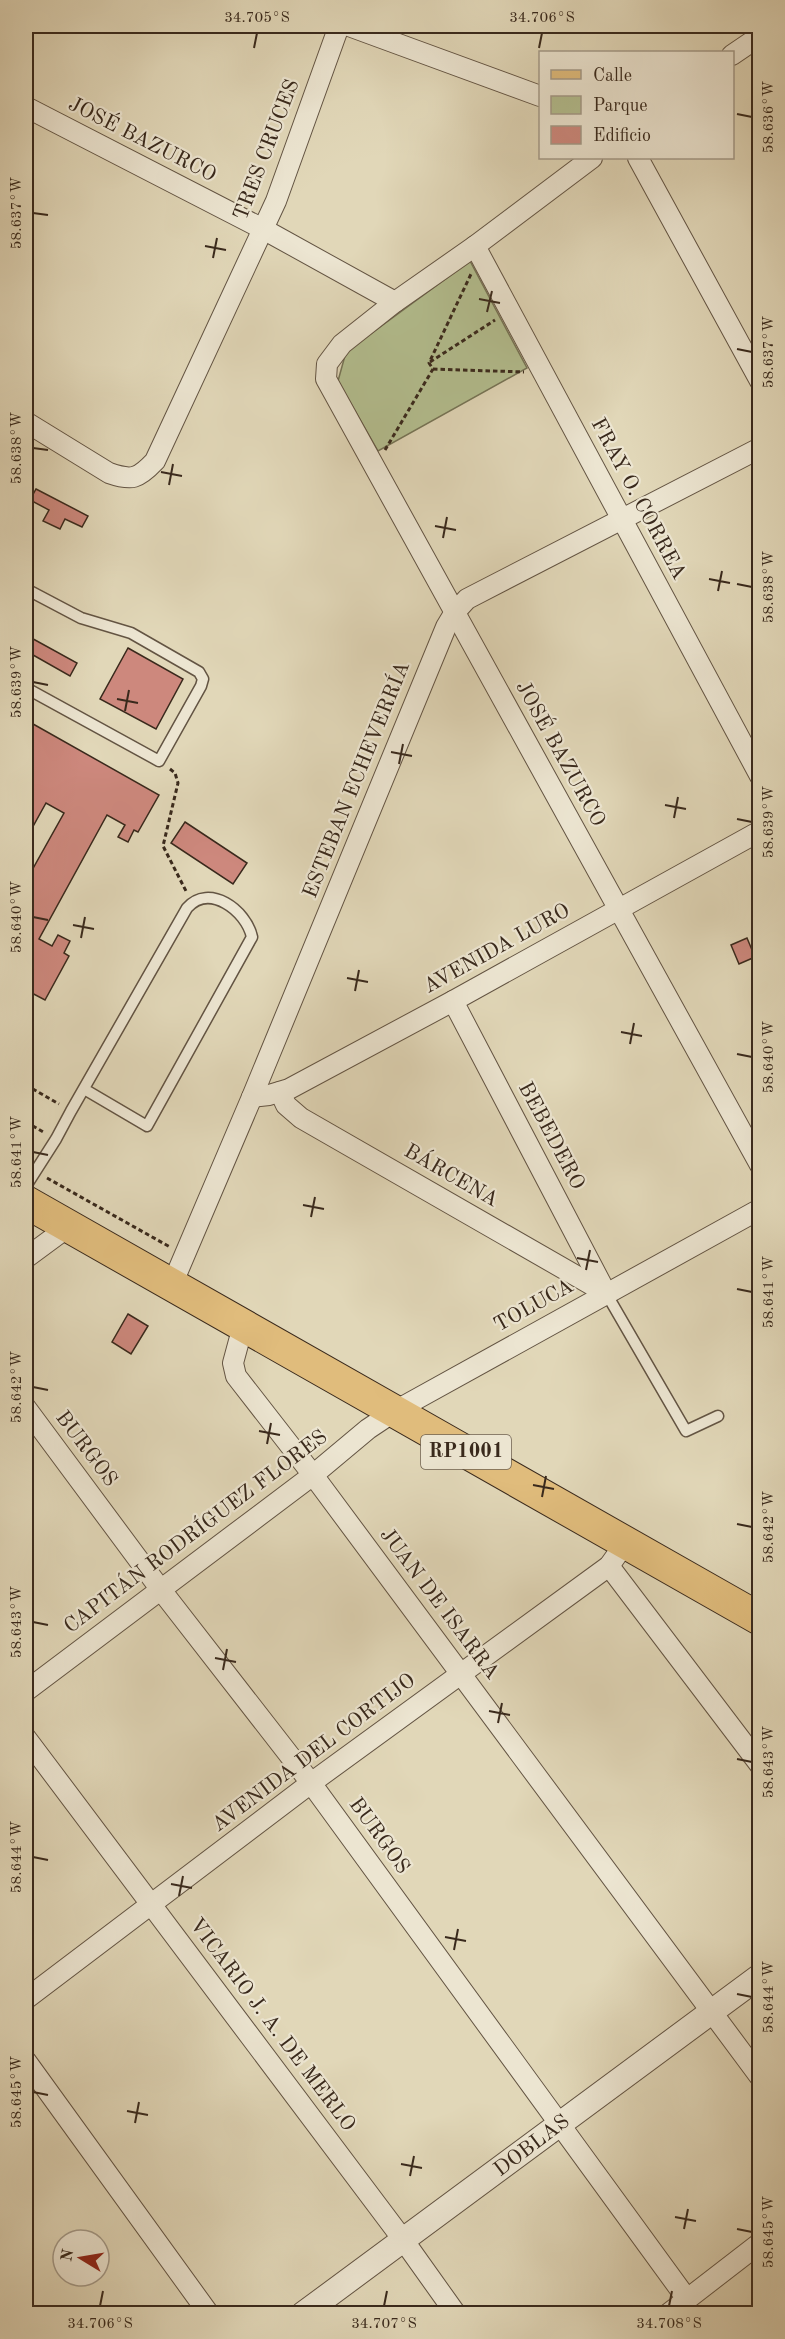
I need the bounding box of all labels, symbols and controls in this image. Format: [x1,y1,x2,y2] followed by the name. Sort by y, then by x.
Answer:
[224,11,290,26] text: 34.705°S
[509,11,575,26] text: 34.706°S
[539,51,734,159] legend
[593,67,632,85] text: Calle
[230,77,304,223] street label: TRES CRUCES
[762,81,777,153] text: 58.636°W
[65,90,221,186] street label: JOSÉ BAZURCO
[593,97,648,115] text: Parque
[593,127,651,145] text: Edificio
[10,177,25,249] text: 58.637°W
[762,316,777,388] text: 58.637°W
[10,412,25,484] text: 58.638°W
[587,415,689,583] street label: FRAY O. CORREA
[762,551,777,623] text: 58.638°W
[10,646,25,718] text: 58.639°W
[296,657,414,901] street label: ESTEBAN ECHEVERRÍA
[511,676,612,830] street label: JOSÉ BAZURCO
[762,786,777,858] text: 58.639°W
[10,881,25,953] text: 58.640°W
[420,900,574,998] street label: AVENIDA LURO
[762,1021,777,1093] text: 58.640°W
[514,1079,588,1193] street label: BEBEDERO
[10,1116,25,1188] text: 58.641°W
[400,1137,504,1211] street label: BÁRCENA
[762,1256,777,1328] text: 58.641°W
[491,1276,577,1336] street label: TOLUCA
[10,1351,25,1423] text: 58.642°W
[51,1407,121,1491] street label: BURGOS
[58,1423,331,1638] street label: CAPITÁN RODRÍGUEZ FLORES
[421,1435,511,1469] road number: RP1001
[762,1491,777,1563] text: 58.642°W
[375,1524,503,1684] street label: JUAN DE ISARRA
[10,1586,25,1658] text: 58.643°W
[208,1670,420,1836] street label: AVENIDA DEL CORTIJO
[762,1726,777,1798] text: 58.643°W
[345,1794,413,1878] street label: BURGOS
[10,1821,25,1893] text: 58.644°W
[185,1914,359,2136] street label: VICARIO J. A. DE MERLO
[762,1961,777,2033] text: 58.644°W
[10,2056,25,2128] text: 58.645°W
[490,2111,574,2181] street label: DOBLAS
[762,2196,777,2268] text: 58.645°W
[51,2228,111,2288] north arrow
[59,2247,77,2263] text: N
[67,2317,133,2332] text: 34.706°S
[351,2317,417,2332] text: 34.707°S
[636,2317,702,2332] text: 34.708°S

